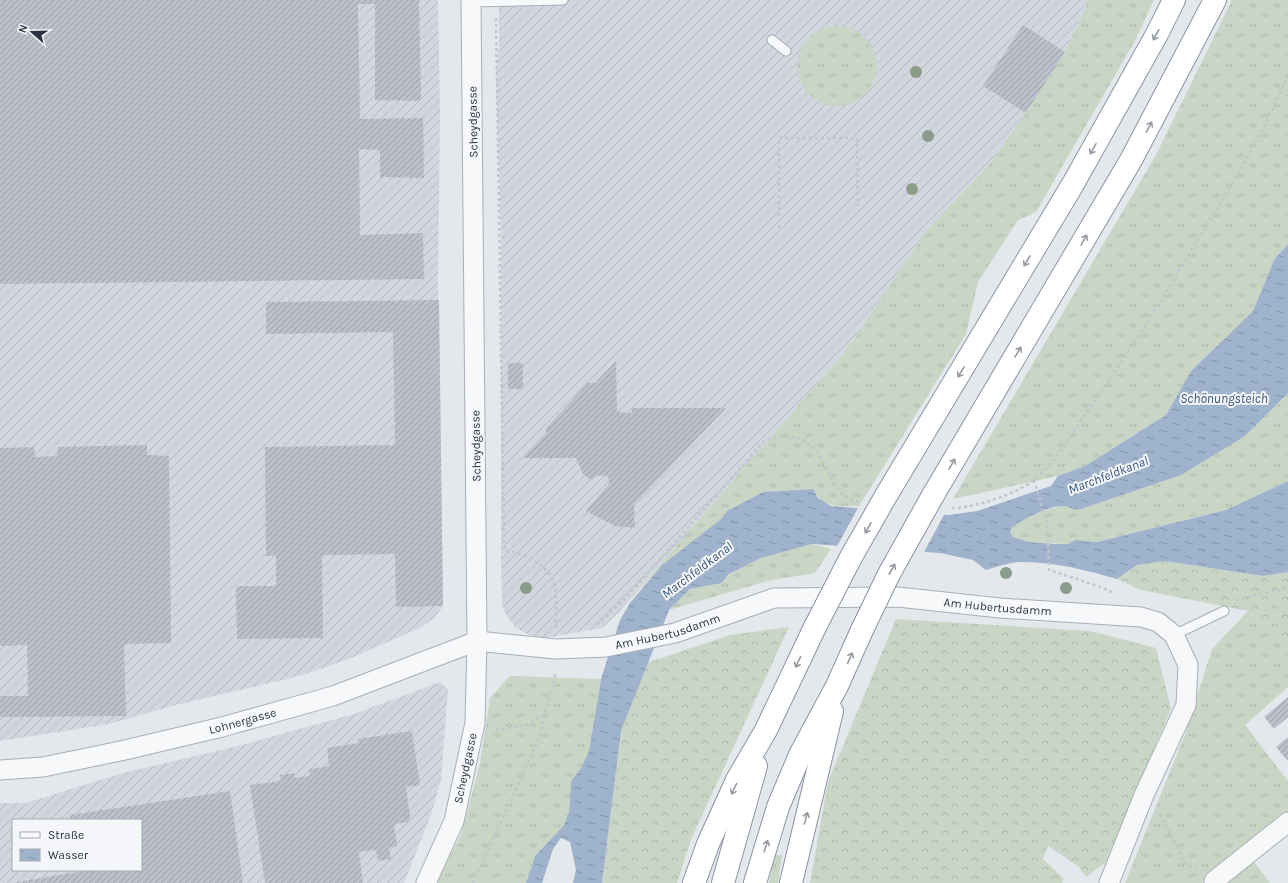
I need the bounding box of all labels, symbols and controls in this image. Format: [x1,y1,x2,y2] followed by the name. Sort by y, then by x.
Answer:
[12,12,52,52] north arrow
[16,23,31,35] text: N
[1152,29,1159,41] one-way arrow
[465,86,481,158] street label: Scheydgasse
[1145,121,1153,133] one-way arrow
[1089,142,1097,154] one-way arrow
[1081,234,1089,246] one-way arrow
[1023,255,1031,267] one-way arrow
[1014,347,1022,358] one-way arrow
[956,366,964,378] one-way arrow
[1180,391,1268,406] water label: Schönungsteich
[468,410,484,482] street label: Scheydgasse
[1066,453,1150,497] water label: Marchfeldkanal
[948,458,956,470] one-way arrow
[863,521,871,533] one-way arrow
[659,539,735,601] water label: Marchfeldkanal
[888,564,896,576] one-way arrow
[943,595,1052,618] street label: Am Hubertusdamm
[614,611,722,652] street label: Am Hubertusdamm
[846,652,854,664] one-way arrow
[794,655,801,667] one-way arrow
[208,705,278,737] street label: Lohnergasse
[451,732,480,805] street label: Scheydgasse
[729,782,737,794] one-way arrow
[802,811,810,824] one-way arrow
[12,819,142,871] legend
[48,828,84,842] text: Straße
[763,839,770,852] one-way arrow
[48,848,89,862] text: Wasser

